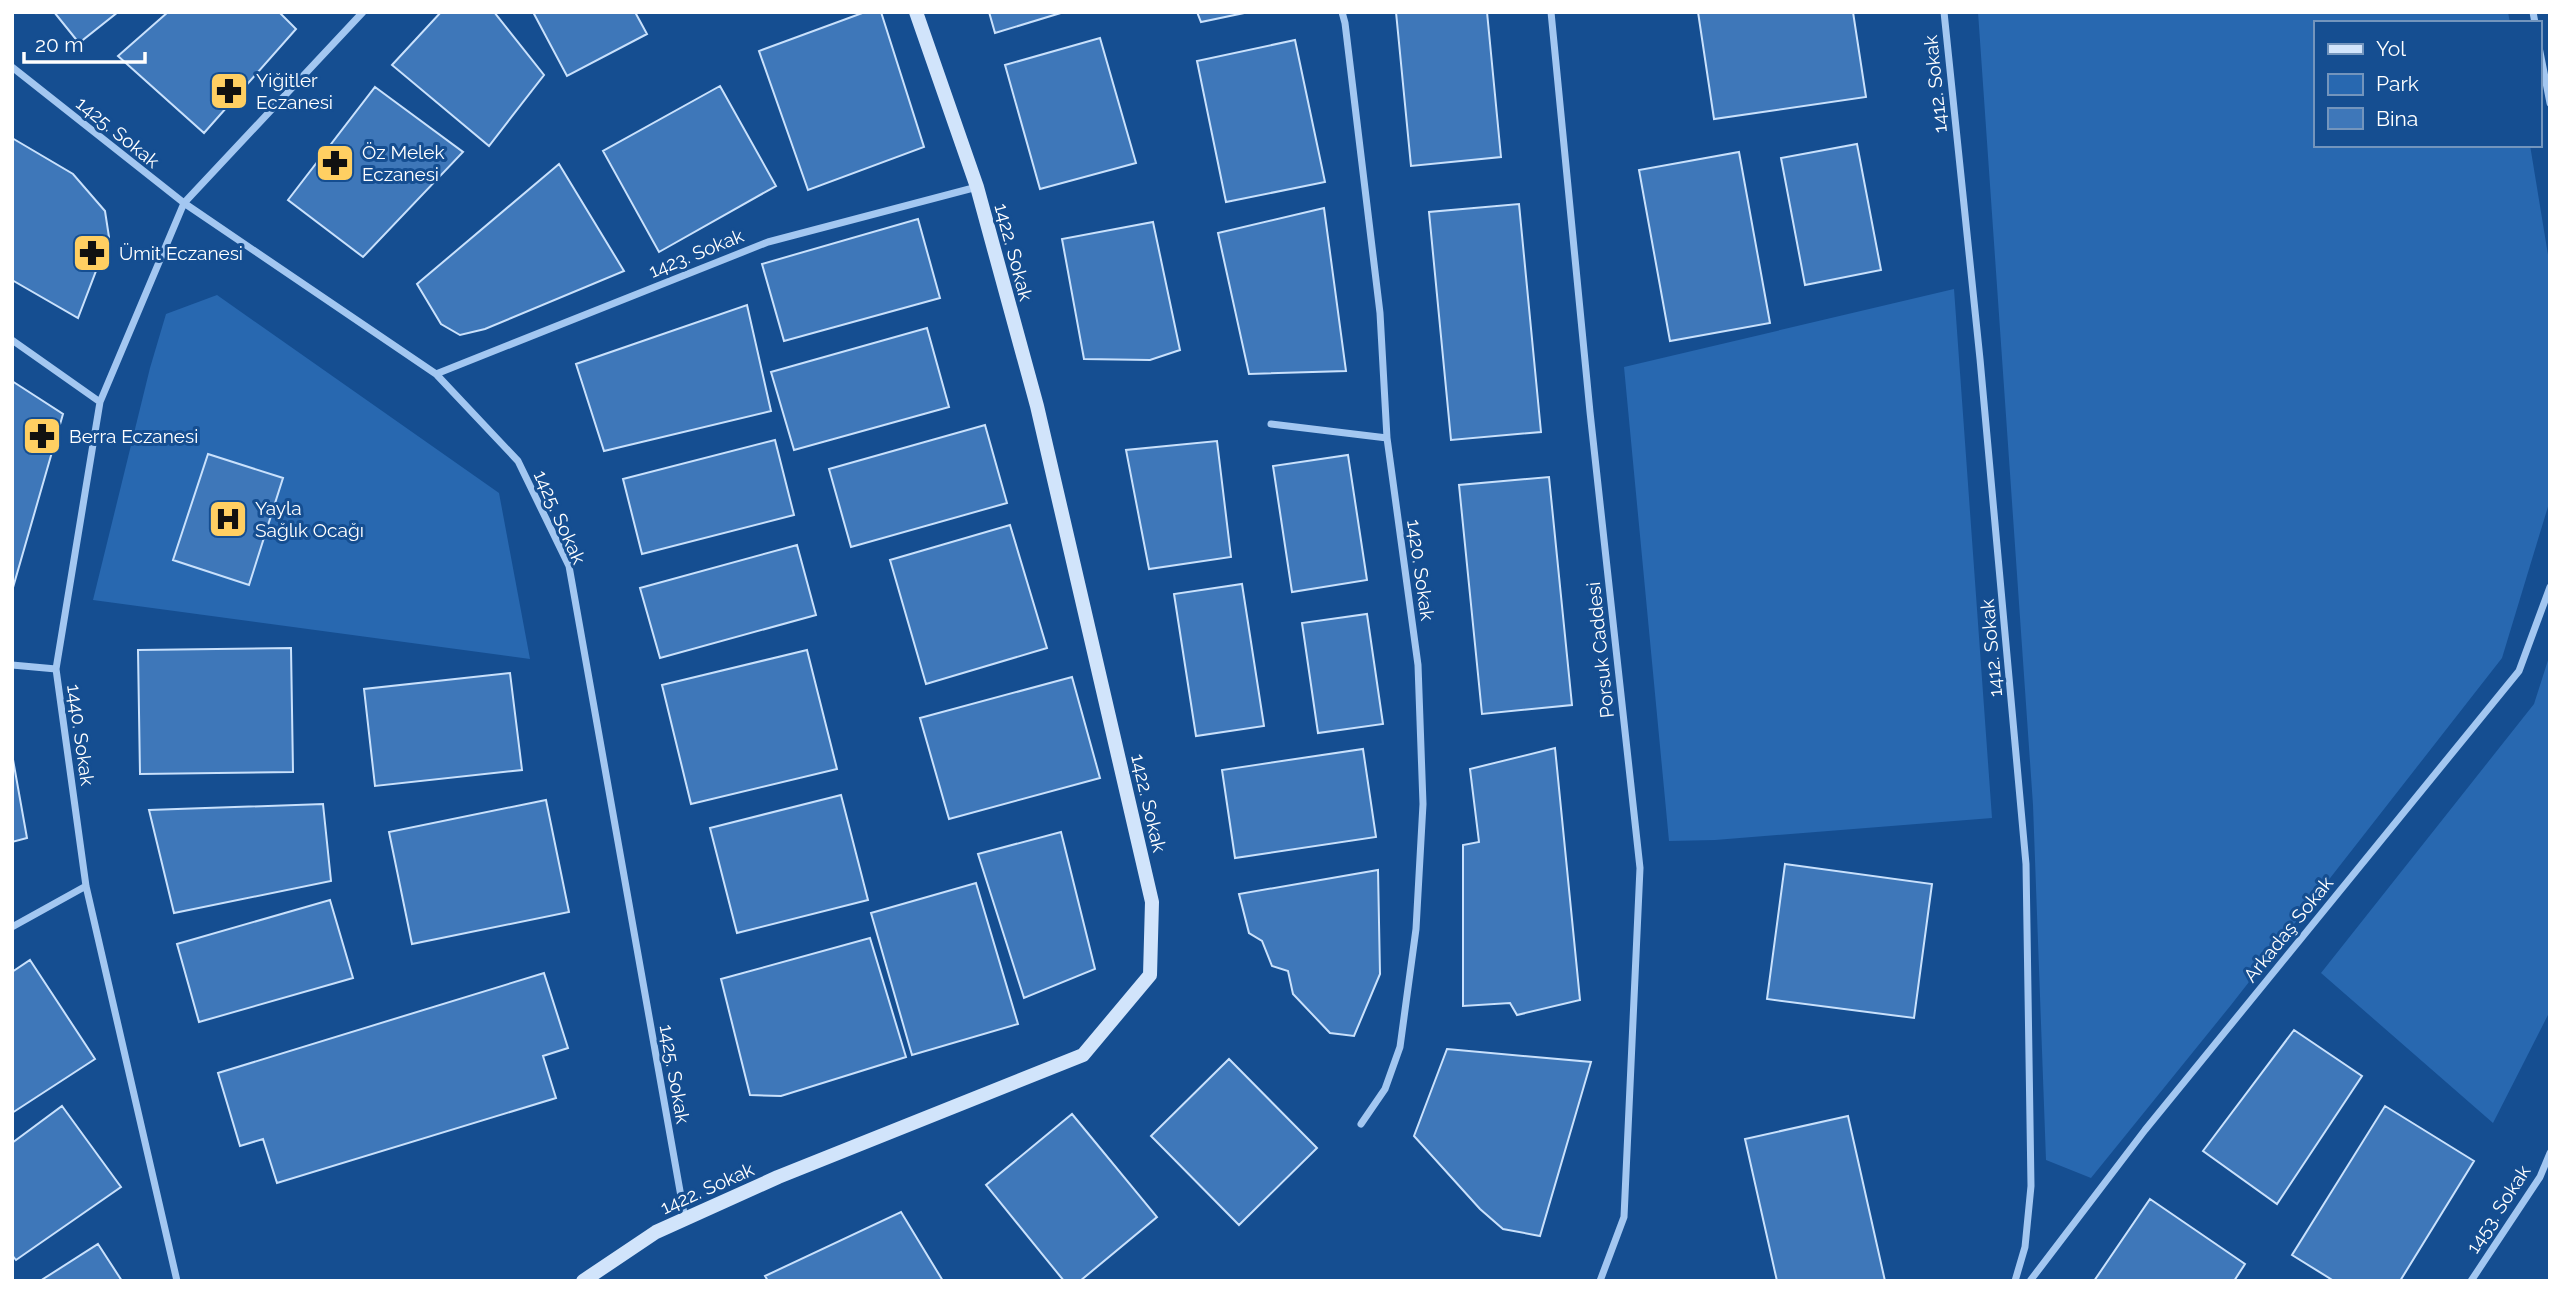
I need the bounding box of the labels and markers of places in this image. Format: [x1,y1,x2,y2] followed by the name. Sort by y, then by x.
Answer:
[256,69,333,113] place label: Yiğitler Eczanesi
[208,70,250,112] pharmacy icon: Yiğitler Eczanesi
[362,141,445,185] place label: Öz Melek Eczanesi
[314,142,356,184] pharmacy icon: Öz Melek Eczanesi
[71,232,113,274] pharmacy icon: Ümit Eczanesi
[119,242,243,264] place label: Ümit Eczanesi
[21,415,63,457] pharmacy icon: Berra Eczanesi
[69,425,198,447] place label: Berra Eczanesi
[255,497,364,541] place label: Yayla Sağlık Ocağı
[207,498,249,540] hospital icon: Yayla Sağlık Ocağı

